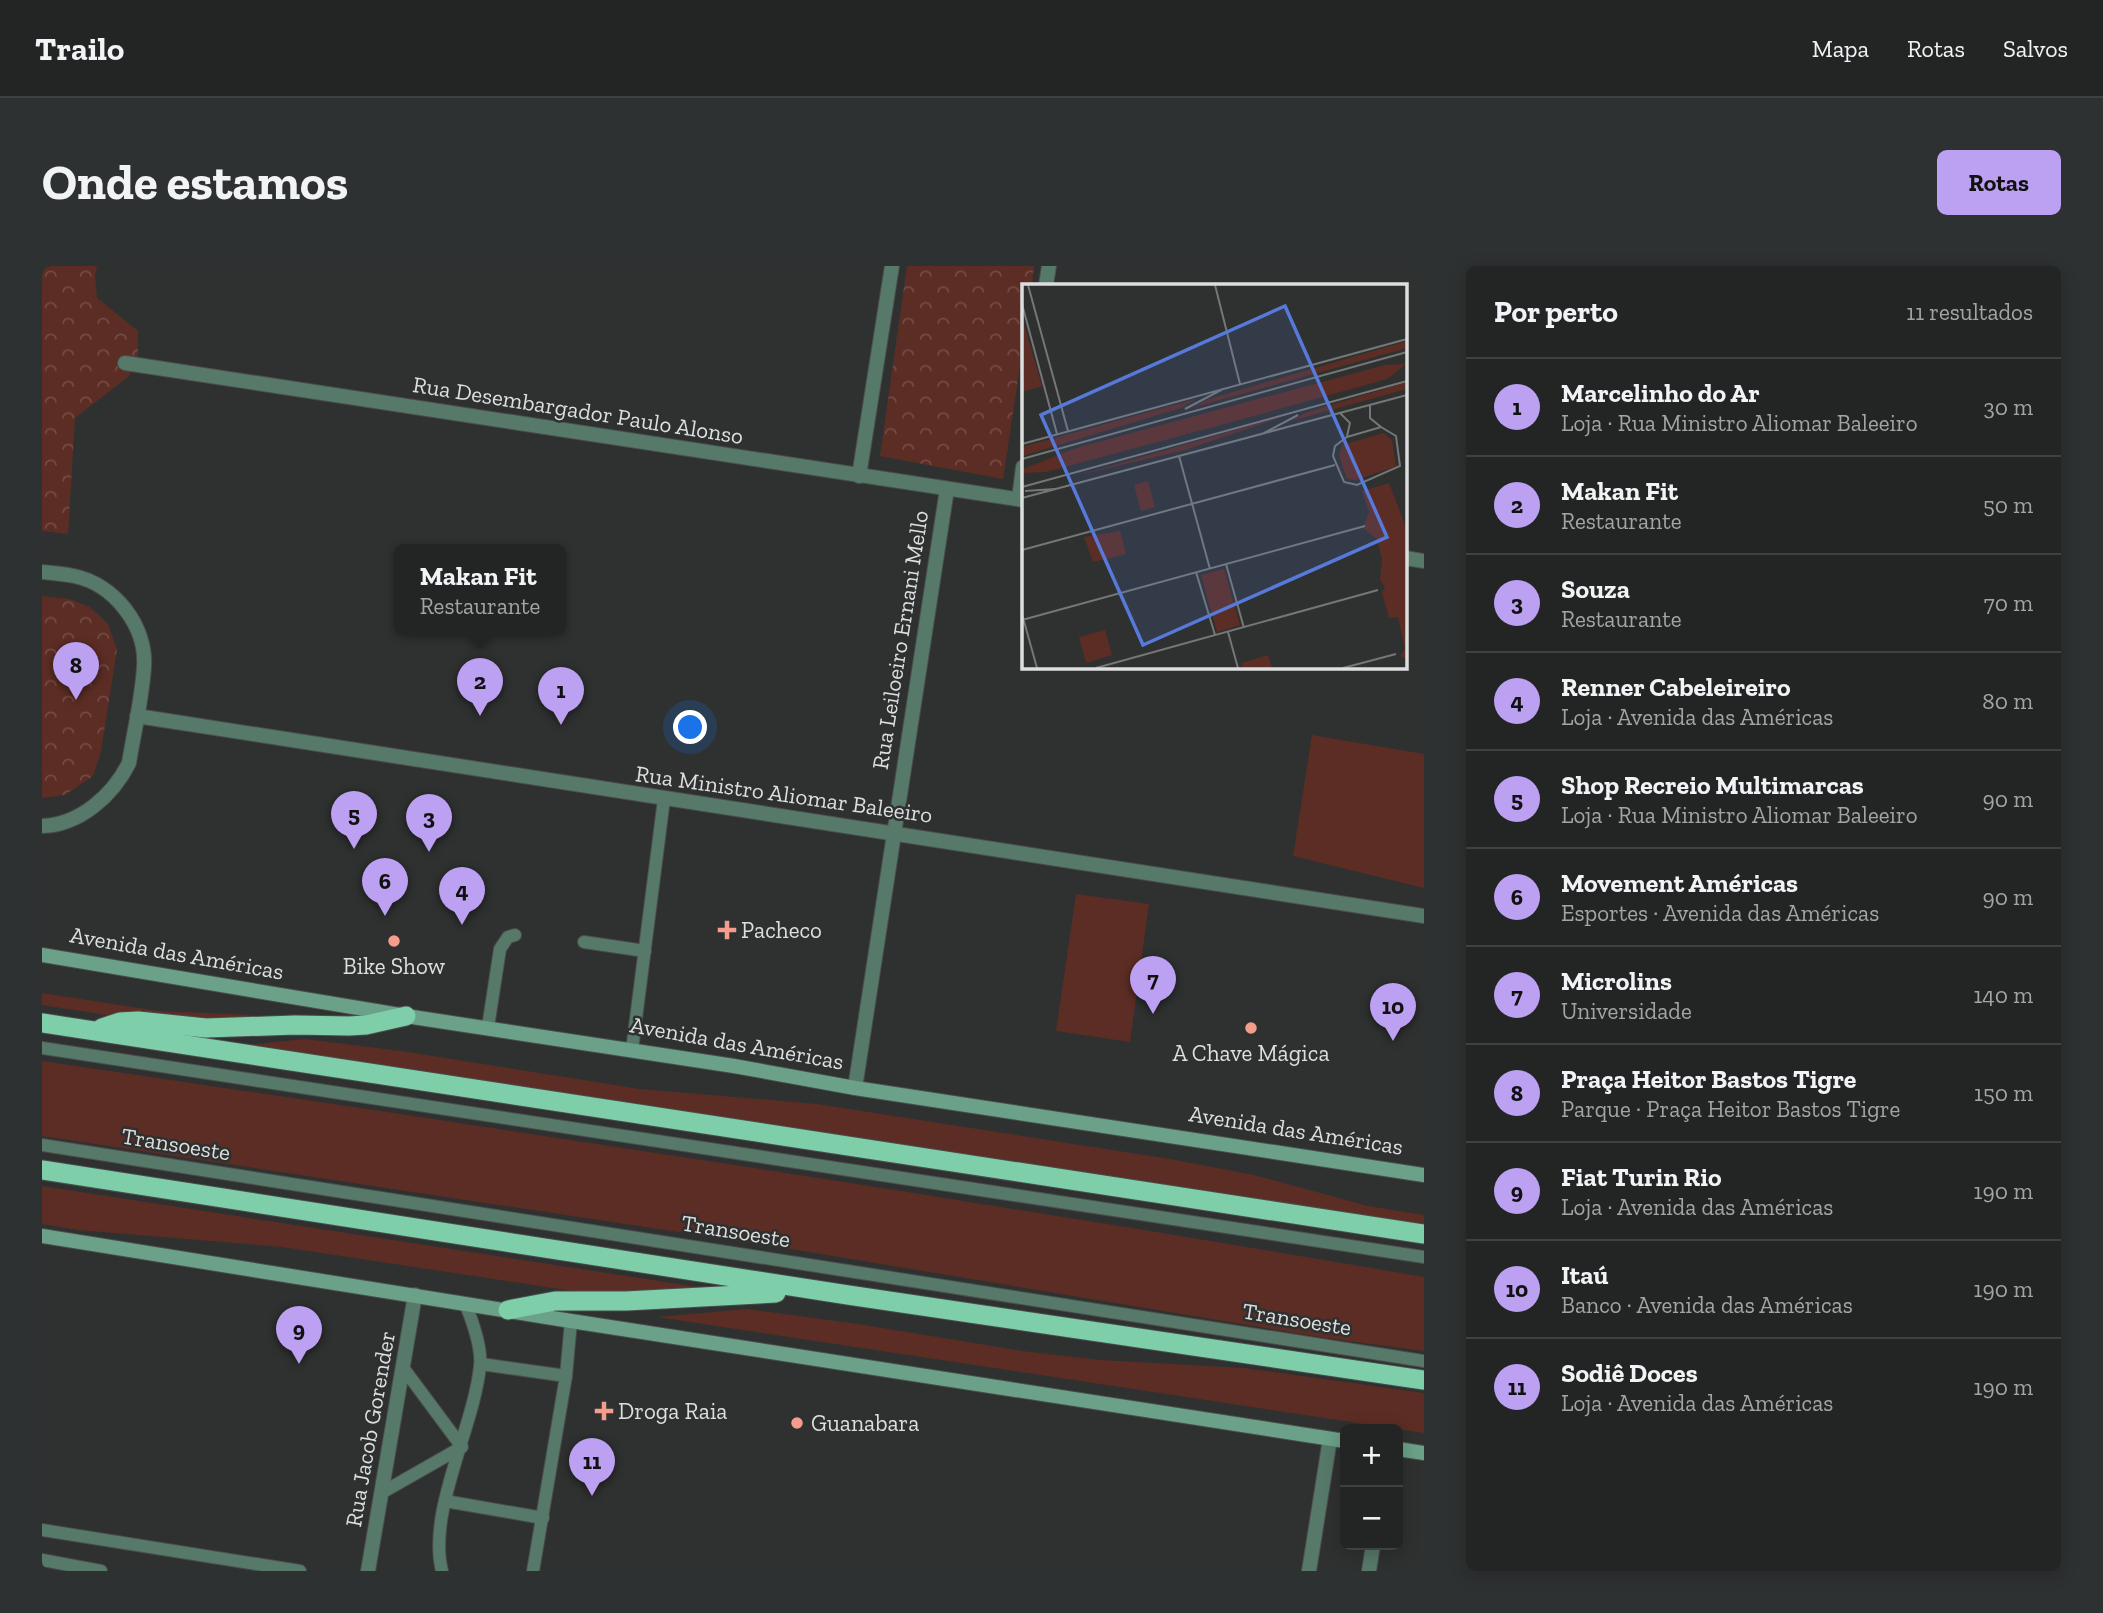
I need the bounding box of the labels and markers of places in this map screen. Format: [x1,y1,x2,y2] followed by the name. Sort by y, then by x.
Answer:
[53,642,99,700] pin: 8
[457,658,503,716] pin: 2
[538,667,584,725] pin: 1
[331,791,377,849] pin: 5
[406,794,452,852] pin: 3
[362,858,408,916] pin: 6
[439,867,485,925] pin: 4
[741,916,822,944] place label: Pacheco
[719,922,735,938] marker: Pacheco
[386,933,402,949] marker: Bike Show
[343,952,446,980] place label: Bike Show
[1130,956,1176,1014] pin: 7
[1370,983,1416,1041] pin: 10
[1243,1020,1259,1036] marker: A Chave Mágica
[1172,1039,1330,1067] place label: A Chave Mágica
[276,1306,322,1364] pin: 9
[618,1397,727,1425] place label: Droga Raia
[596,1403,612,1419] marker: Droga Raia
[811,1409,919,1437] place label: Guanabara
[789,1415,805,1431] marker: Guanabara
[569,1438,615,1496] pin: 11

